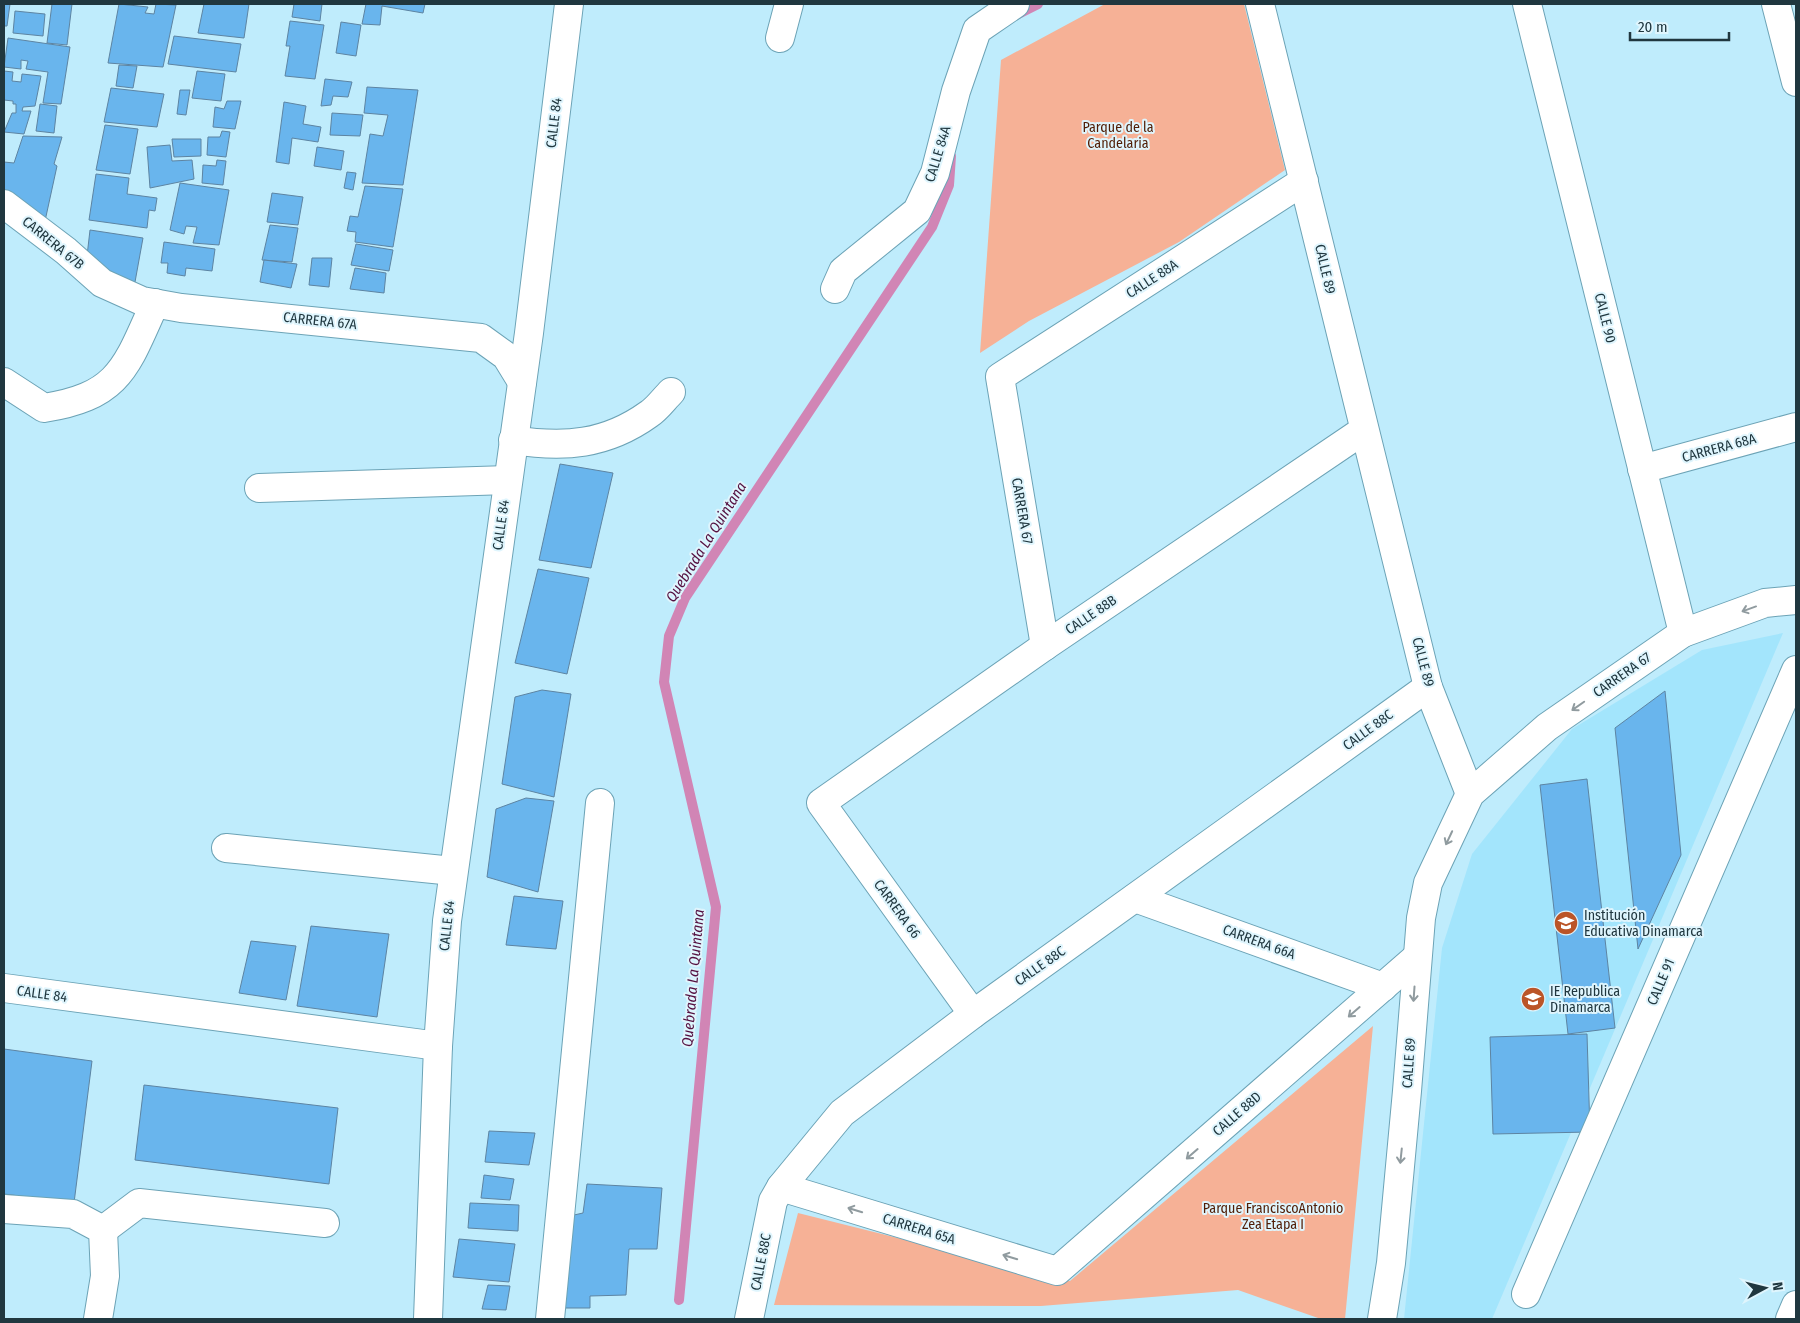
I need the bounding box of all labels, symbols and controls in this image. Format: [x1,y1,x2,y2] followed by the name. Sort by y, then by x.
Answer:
[1630,10,1729,42] scale bar
[1638,18,1668,36] text: 20 m
[542,97,566,149] street label: CALLE 84
[1082,119,1154,152] park label: Parque de la Candelaria
[921,123,955,184] street label: CALLE 84A
[19,213,88,273] street label: CARRERA 67B
[1311,243,1339,296] street label: CALLE 89
[1123,256,1182,302] street label: CALLE 88A
[1591,291,1619,345] street label: CALLE 90
[282,309,358,333] street label: CARRERA 67A
[1680,430,1758,466] street label: CARRERA 68A
[1008,477,1036,546] street label: CARRERA 67
[662,478,750,605] water label: Quebrada La Quintana
[489,499,513,551] street label: CALLE 84
[1062,591,1120,638] street label: CALLE 88B
[1742,605,1757,614] one-way arrow
[1408,635,1438,689] street label: CALLE 89
[1590,649,1655,701] street label: CARRERA 67
[1571,701,1585,711] one-way arrow
[1340,706,1396,754] street label: CALLE 88C
[1444,830,1454,845] one-way arrow
[870,876,924,942] street label: CARRERA 66
[436,900,458,952] street label: CALLE 84
[1584,907,1703,940] place label: Institución Educativa Dinamarca
[678,908,708,1048] water label: Quebrada La Quintana
[1553,910,1579,936] school or university icon: Institución Educativa Dinamarca
[1220,921,1298,963] street label: CARRERA 66A
[1011,942,1069,990] street label: CALLE 88C
[1644,956,1678,1008] street label: CALLE 91
[16,982,68,1006] street label: CALLE 84
[1550,983,1620,1016] place label: IE Republica Dinamarca
[1410,986,1419,1002] one-way arrow
[1520,986,1546,1012] school or university icon: IE Republica Dinamarca
[1348,1007,1361,1018] one-way arrow
[1399,1037,1419,1089] street label: CALLE 89
[1209,1088,1265,1140] street label: CALLE 88D
[1186,1148,1199,1159] one-way arrow
[1396,1148,1406,1164] one-way arrow
[1203,1200,1343,1233] park label: Parque FranciscoAntonio Zea Etapa I
[847,1204,863,1214] one-way arrow
[881,1210,958,1248] street label: CARRERA 65A
[747,1232,775,1292] street label: CALLE 88C
[1003,1252,1019,1262] one-way arrow
[1740,1263,1790,1313] north arrow
[1768,1281,1786,1292] text: N

